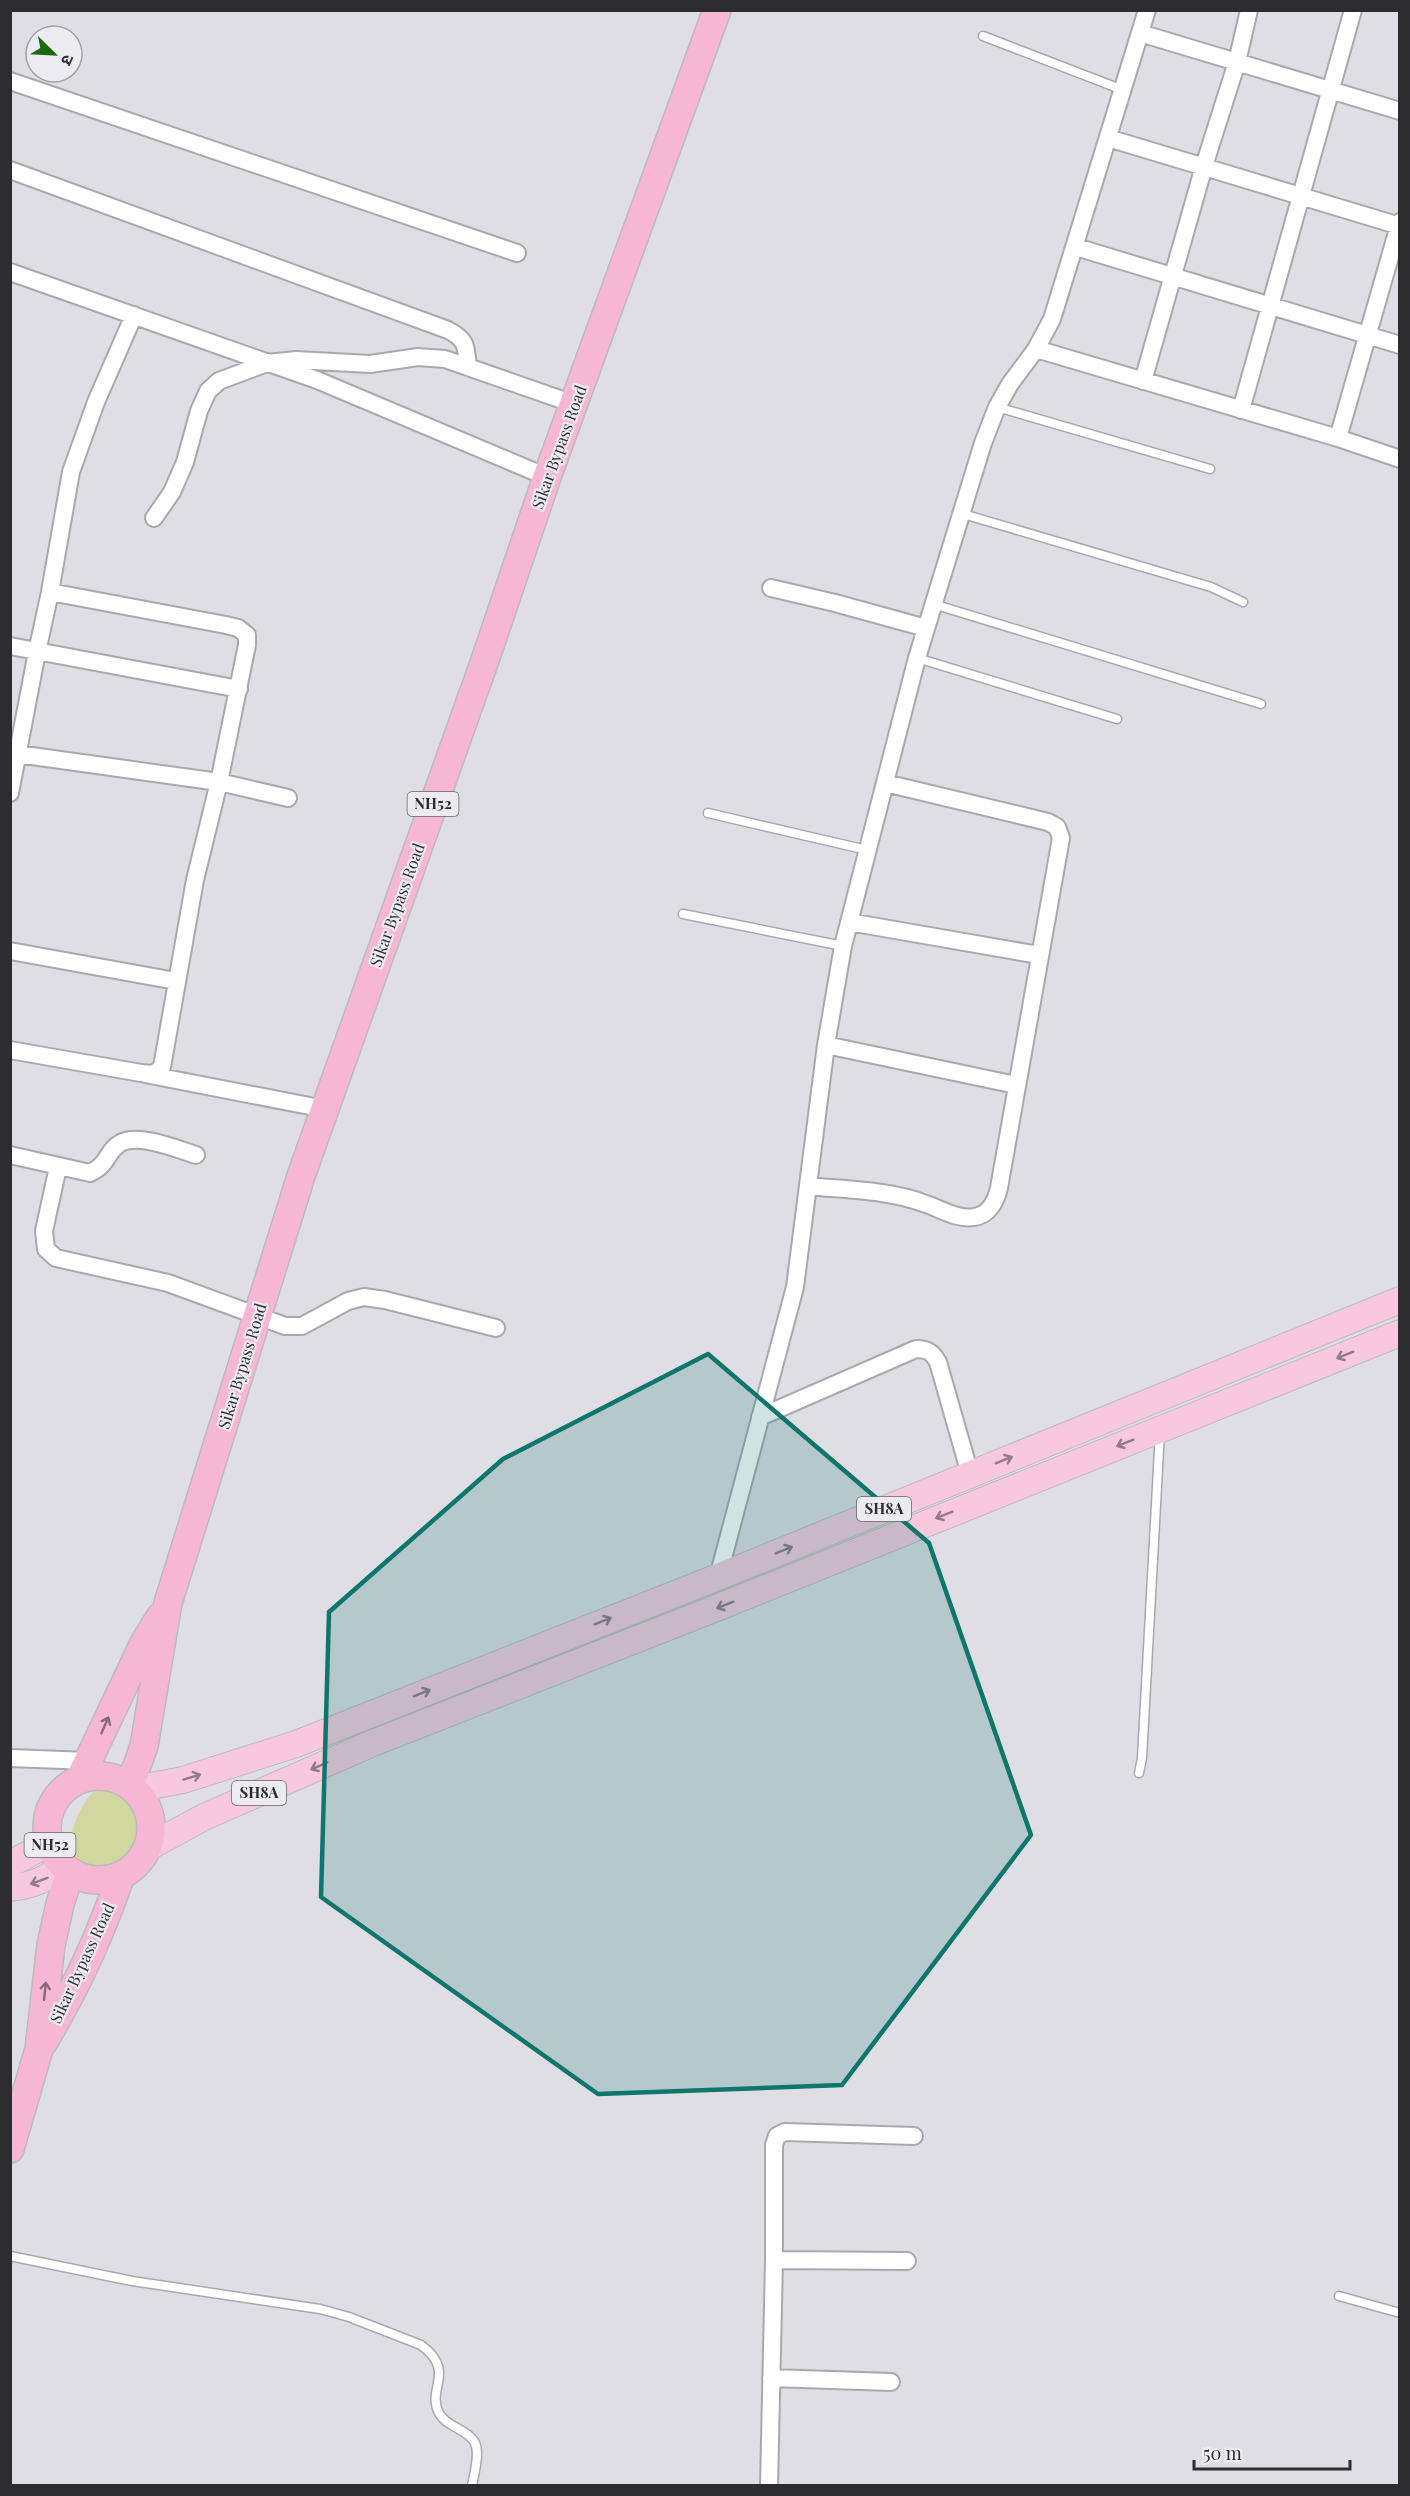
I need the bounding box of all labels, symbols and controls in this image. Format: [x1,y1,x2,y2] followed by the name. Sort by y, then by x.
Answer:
[24,24,84,84] north arrow
[56,52,80,69] text: उ
[526,382,591,512] street label: Sikar Bypass Road
[408,792,458,816] road number: NH52
[364,840,429,970] street label: Sikar Bypass Road
[212,1300,271,1431] street label: Sikar Bypass Road
[1336,1350,1355,1361] one-way arrow
[1116,1438,1135,1449] one-way arrow
[994,1454,1013,1465] one-way arrow
[857,1497,911,1521] road number: SH8A
[935,1510,954,1521] one-way arrow
[775,1543,793,1554] one-way arrow
[716,1600,734,1611] one-way arrow
[593,1615,612,1626] one-way arrow
[412,1687,431,1698] one-way arrow
[100,1717,111,1735] one-way arrow
[310,1761,328,1773] one-way arrow
[182,1771,201,1782] one-way arrow
[232,1781,286,1805] road number: SH8A
[25,1833,76,1857] road number: NH52
[30,1876,49,1887] one-way arrow
[44,1899,119,2026] street label: Sikar Bypass Road
[40,1981,51,2001] one-way arrow
[1194,2433,1350,2471] scale bar
[1203,2441,1242,2465] text: 50 m

